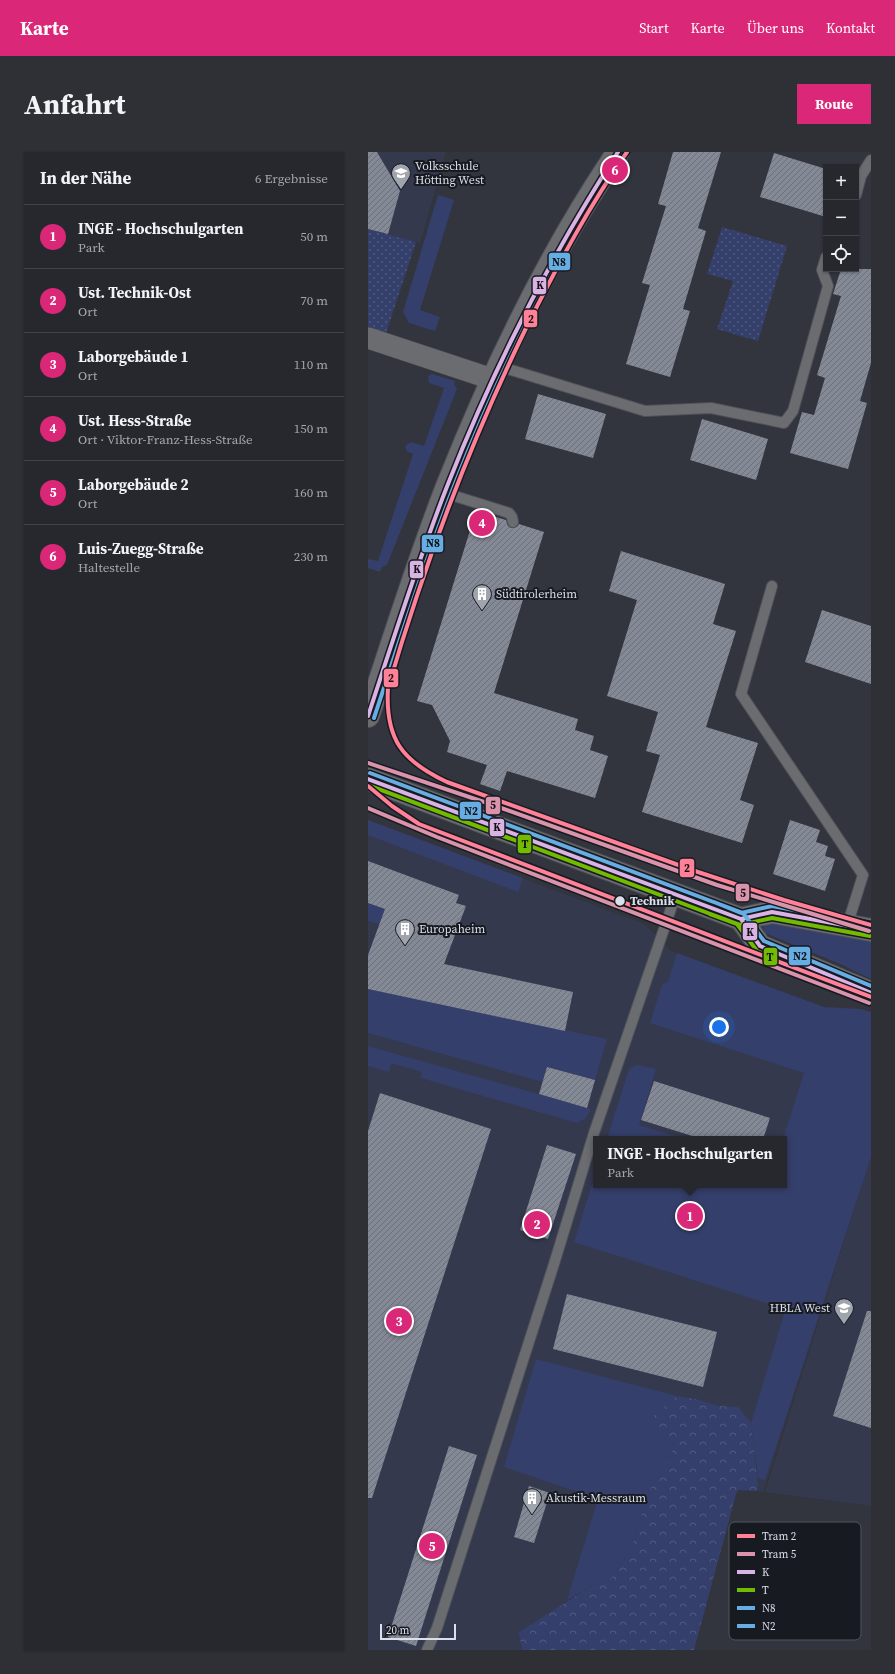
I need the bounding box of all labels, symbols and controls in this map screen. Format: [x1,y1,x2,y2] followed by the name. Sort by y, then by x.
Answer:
[20,15,69,41] text: Karte
[639,18,669,38] text: Start
[691,18,725,38] text: Karte
[747,18,804,38] text: Über uns
[826,18,875,38] text: Kontakt
[797,84,871,124] button: Route
[24,85,126,123] text: Anfahrt
[602,155,628,185] pin: 6
[415,158,484,188] place label: Volksschule Hötting West
[390,162,412,190] school or university icon: Volksschule Hötting West
[823,164,859,272] map controls
[823,164,859,200] button: +
[40,166,131,190] text: In der Nähe
[255,170,328,187] text: 6 Ergebnisse
[823,200,859,236] button: −
[78,218,243,239] text: INGE - Hochschulgarten
[49,228,57,245] text: 1
[300,228,328,245] text: 50 m
[823,236,859,272] button: locate
[78,239,105,256] text: Park
[548,252,571,271] line badge: N8
[552,255,566,270] text: N8
[532,276,547,295] line badge: K
[536,278,544,293] text: K
[78,282,191,303] text: Ust. Technik-Ost
[49,292,57,309] text: 2
[300,292,328,309] text: 70 m
[78,303,97,320] text: Ort
[523,309,538,328] line badge: 2
[528,312,534,327] text: 2
[78,346,189,367] text: Laborgebäude 1
[49,356,57,373] text: 3
[294,356,328,373] text: 110 m
[78,367,97,384] text: Ort
[78,410,191,431] text: Ust. Hess-Straße
[49,420,57,437] text: 4
[294,420,328,437] text: 150 m
[78,431,253,448] text: Ort · Viktor-Franz-Hess-Straße
[78,474,189,495] text: Laborgebäude 2
[49,484,57,501] text: 5
[294,484,328,501] text: 160 m
[78,495,97,512] text: Ort
[469,508,495,538] pin: 4
[421,534,444,553] line badge: N8
[426,536,440,551] text: N8
[78,538,204,559] text: Luis-Zuegg-Straße
[49,548,57,565] text: 6
[294,548,328,565] text: 230 m
[78,559,140,576] text: Haltestelle
[409,560,424,579] line badge: K
[413,562,421,577] text: K
[471,583,493,611] building icon: Südtirolerheim
[496,586,577,602] place label: Südtirolerheim
[383,668,399,688] line badge: 2
[388,671,394,686] text: 2
[485,796,501,815] line badge: 5
[490,798,496,813] text: 5
[459,801,482,820] line badge: N2
[464,804,478,819] text: N2
[489,818,505,837] line badge: K
[493,820,501,835] text: K
[517,834,532,854] line badge: T
[522,837,529,852] text: T
[679,858,695,878] line badge: 2
[684,861,690,876] text: 2
[735,883,750,902] line badge: 5
[740,886,746,901] text: 5
[630,893,675,909] place label: Technik
[613,894,627,908] marker: Technik
[394,918,416,946] building icon: Europaheim
[419,921,486,937] place label: Europaheim
[742,922,758,941] line badge: K
[746,925,754,940] text: K
[788,946,811,966] line badge: N2
[763,947,778,966] line badge: T
[793,949,807,964] text: N2
[767,950,774,965] text: T
[709,1017,729,1037] your location
[593,1136,787,1188] popup
[607,1143,773,1164] text: INGE - Hochschulgarten
[607,1164,634,1181] text: Park
[677,1201,703,1231] pin: 1
[524,1209,550,1239] pin: 2
[833,1297,855,1325] school or university icon: HBLA West
[770,1300,830,1316] place label: HBLA West
[386,1306,412,1336] pin: 3
[521,1487,543,1515] building icon: Akustik-Messraum
[546,1490,646,1506] place label: Akustik-Messraum
[729,1522,861,1640] legend
[762,1529,797,1544] text: Tram 2
[419,1531,445,1561] pin: 5
[762,1547,797,1562] text: Tram 5
[762,1565,770,1580] text: K
[762,1583,769,1598] text: T
[762,1601,776,1616] text: N8
[762,1619,776,1634] text: N2
[380,1622,456,1641] scale bar
[386,1623,409,1638] text: 20 m

